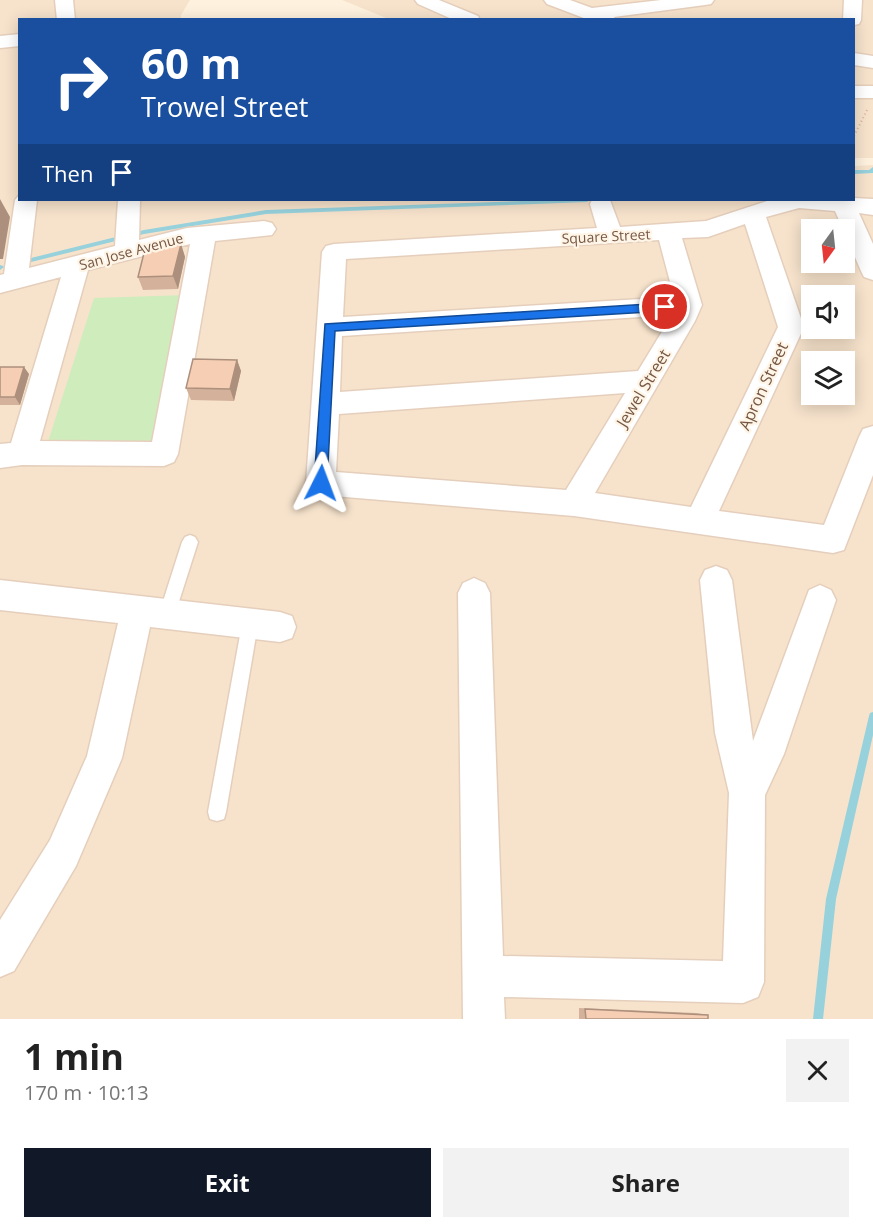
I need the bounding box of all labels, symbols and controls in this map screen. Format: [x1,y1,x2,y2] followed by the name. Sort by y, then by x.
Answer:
[141,34,241,91] text: 60 m
[42,42,120,120] icon: right
[141,88,308,125] text: Trowel Street
[105,156,138,189] icon: arrive
[42,158,93,188] text: Then
[801,219,855,273] north arrow
[801,219,855,405] map controls
[561,224,651,248] street label: Square Street
[77,228,185,274] street label: San Jose Avenue
[639,281,690,332] pin
[801,285,855,339] button: sound
[648,290,681,323] icon: arrive
[733,338,793,434] street label: Apron Street
[610,345,675,433] street label: Jewel Street
[801,351,855,405] button: layers
[289,451,353,515] position arrow
[24,1032,124,1081] text: 1 min
[786,1039,849,1102] button: close
[24,1079,149,1106] text: 170 m · 10:13
[24,1148,431,1217] button: Exit
[443,1148,849,1217] button: Share

